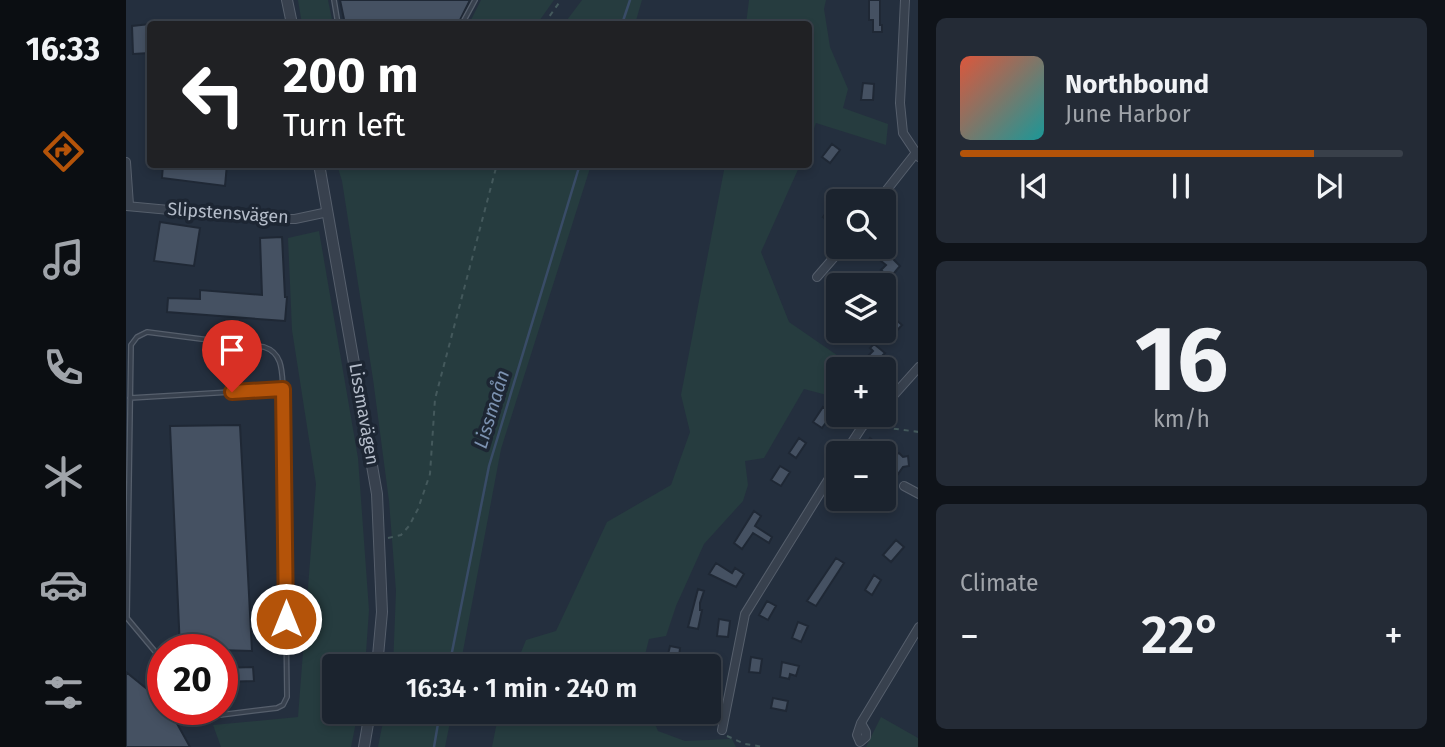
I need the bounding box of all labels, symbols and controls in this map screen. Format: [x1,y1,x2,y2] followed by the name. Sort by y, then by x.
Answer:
[26,30,100,68] text: 16:33
[283,46,419,105] text: 200 m
[168,49,259,140] icon: left
[1065,69,1209,100] text: Northbound
[1065,100,1191,128] text: June Harbor
[283,106,405,144] text: Turn left
[39,127,88,176] icon: directions
[1015,167,1053,205] icon: previous
[1162,167,1200,205] icon: pause
[1310,167,1348,205] icon: next
[826,189,896,511] map controls
[826,189,896,259] button: search
[167,198,289,228] street label: Slipstensvägen
[39,235,88,284] icon: music
[826,273,896,343] button: layers
[1135,305,1228,414] text: 16
[202,320,262,392] pin
[213,331,251,369] icon: arrive
[39,343,88,392] icon: phone
[826,357,896,427] button: +
[344,361,384,467] street label: Lissmavägen
[469,367,514,451] water label: Lissmaån
[1153,405,1210,433] text: km/h
[826,441,896,511] button: −
[39,452,88,501] icon: climate
[39,560,88,609] icon: car
[960,569,1039,597] text: Climate
[249,582,323,656] position arrow
[1141,604,1222,667] text: 22°
[960,613,979,659] text: −
[1384,613,1403,659] text: +
[147,634,238,725] speed limit sign: 20
[39,668,88,717] icon: filters
[406,673,637,704] text: 16:34 · 1 min · 240 m

